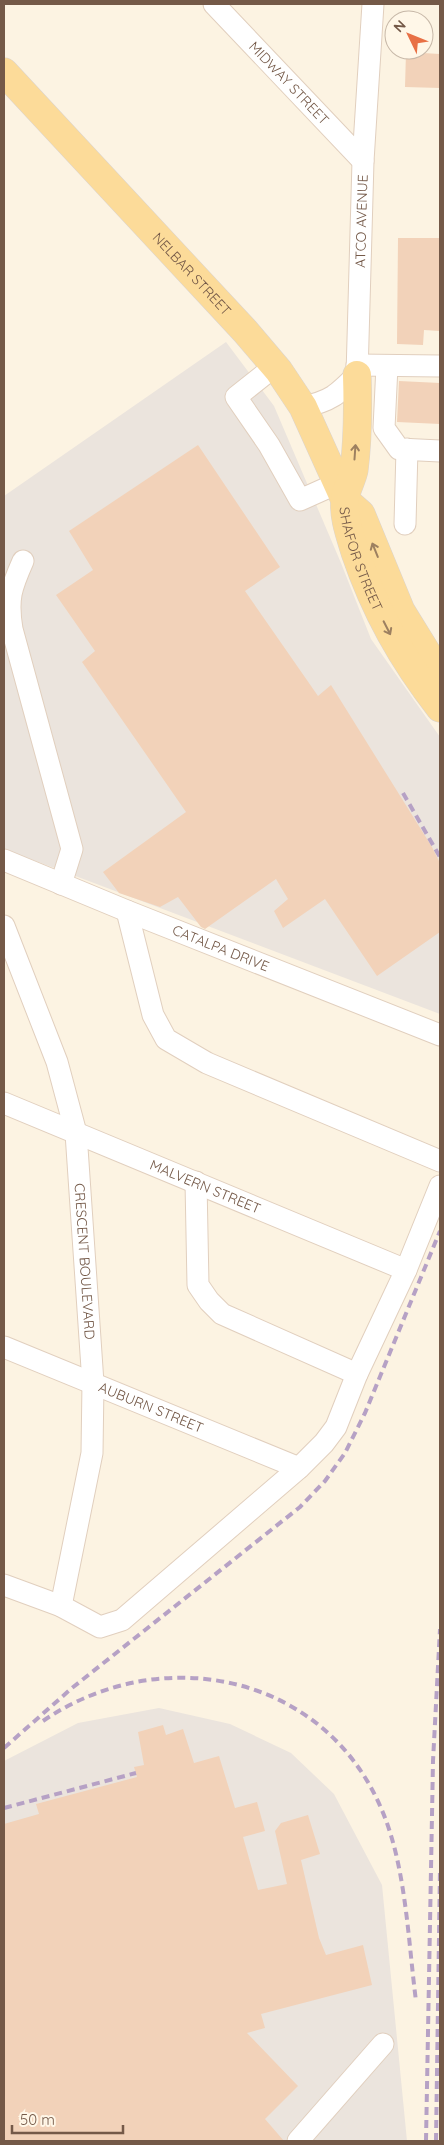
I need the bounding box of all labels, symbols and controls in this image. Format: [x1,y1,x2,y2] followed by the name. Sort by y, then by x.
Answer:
[384,10,434,60] north arrow
[389,16,410,36] text: N
[245,38,333,129] street label: MIDWAY STREET
[351,174,372,268] street label: ATCO AVENUE
[149,229,235,319] street label: NELBAR STREET
[350,444,359,460] one-way arrow
[336,506,387,614] street label: SHAFOR STREET
[370,543,380,558] one-way arrow
[382,620,392,635] one-way arrow
[170,921,272,975] street label: CATALPA DRIVE
[147,1156,263,1218] street label: MALVERN STREET
[70,1183,99,1340] street label: CRESCENT BOULEVARD
[96,1378,206,1437] street label: AUBURN STREET
[12,2102,124,2134] scale bar
[20,2110,55,2129] text: 50 m

